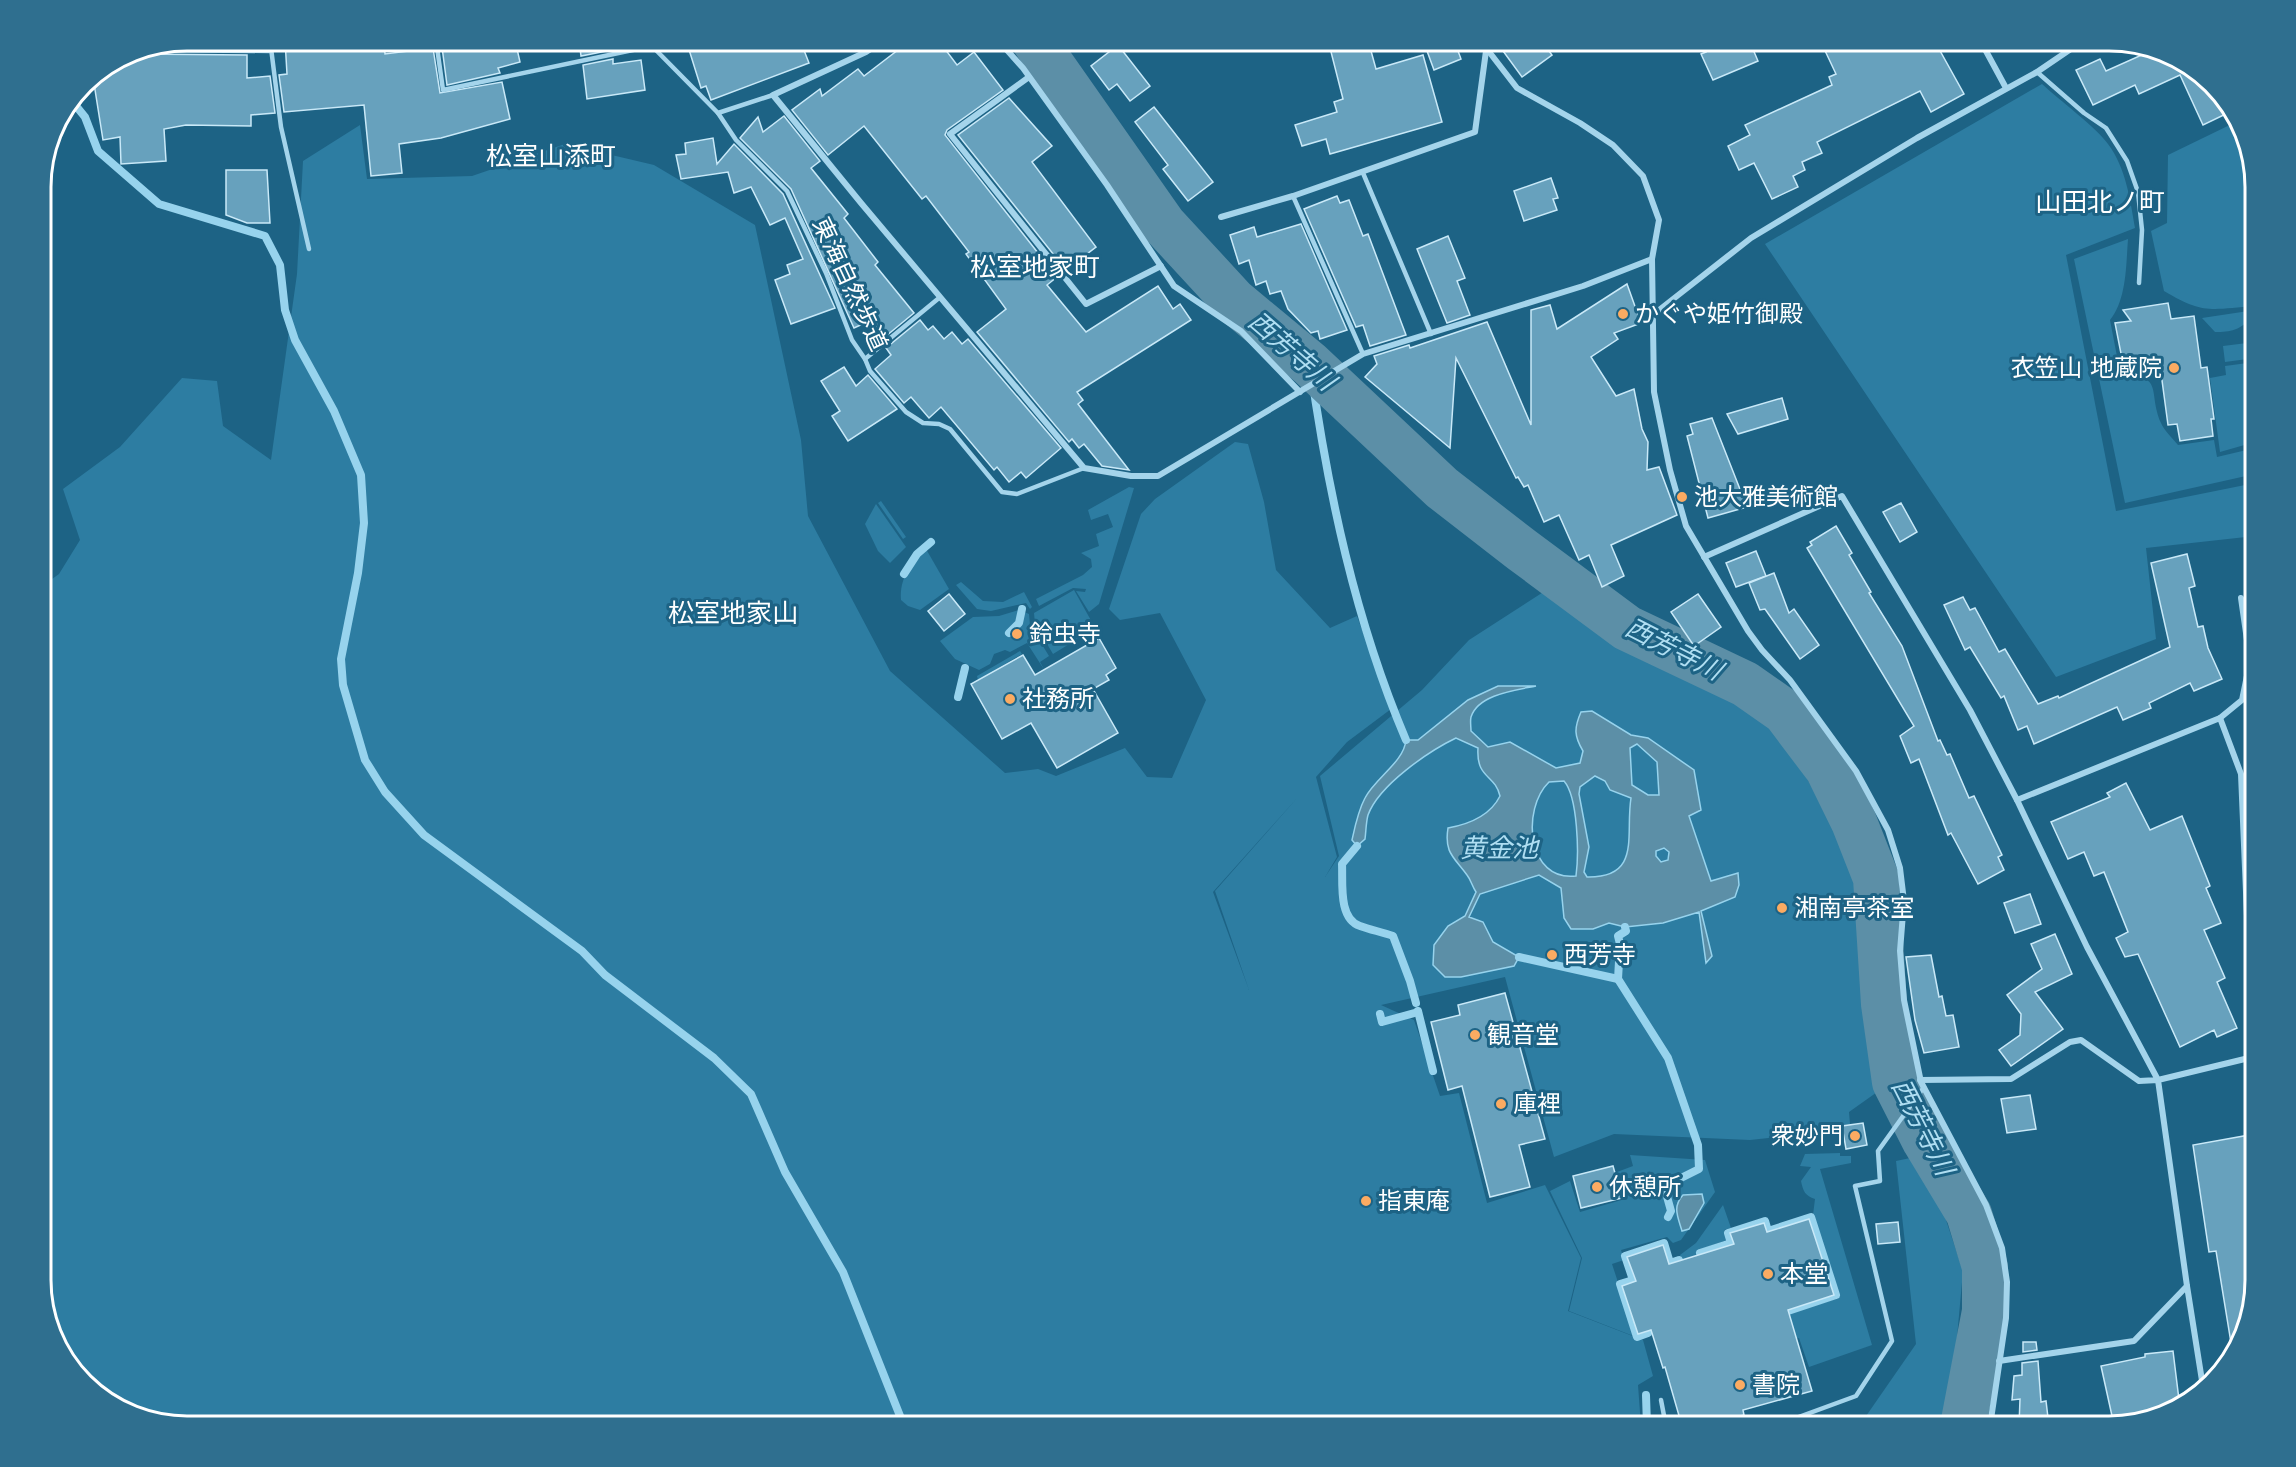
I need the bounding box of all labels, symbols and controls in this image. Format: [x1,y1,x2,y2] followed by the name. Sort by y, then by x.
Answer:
[486,137,616,175] district label: 松室山添町
[2035,183,2165,221] district label: 山田北ノ町
[804,211,897,356] street label: 東海自然歩道
[970,248,1100,286] district label: 松室地家町
[1635,296,1803,331] place label: かぐや姫竹御殿
[1240,303,1346,401] water label: 西芳寺川
[1616,307,1630,321] marker: かぐや姫竹御殿
[2011,350,2162,385] place label: 衣笠山 地蔵院
[2167,361,2181,375] marker: 衣笠山 地蔵院
[1694,479,1838,514] place label: 池大雅美術館
[1675,490,1689,504] marker: 池大雅美術館
[668,594,798,632] district label: 松室地家山
[1619,608,1732,691] water label: 西芳寺川
[1029,616,1101,651] place label: 鈴虫寺
[1010,627,1024,641] marker: 鈴虫寺
[1022,681,1094,716] place label: 社務所
[1003,692,1017,706] marker: 社務所
[1460,829,1541,867] water label: 黄金池
[1794,890,1914,925] place label: 湘南亭茶室
[1775,901,1789,915] marker: 湘南亭茶室
[1564,937,1636,972] place label: 西芳寺
[1545,948,1559,962] marker: 西芳寺
[1487,1017,1559,1052] place label: 観音堂
[1468,1028,1482,1042] marker: 観音堂
[1882,1072,1965,1185] water label: 西芳寺川
[1513,1086,1561,1121] place label: 庫裡
[1494,1097,1508,1111] marker: 庫裡
[1771,1118,1843,1153] place label: 衆妙門
[1848,1129,1862,1143] marker: 衆妙門
[1609,1169,1681,1204] place label: 休憩所
[1590,1180,1604,1194] marker: 休憩所
[1378,1183,1450,1218] place label: 指東庵
[1359,1194,1373,1208] marker: 指東庵
[1780,1256,1828,1291] place label: 本堂
[1761,1267,1775,1281] marker: 本堂
[1752,1367,1800,1402] place label: 書院
[1733,1378,1747,1392] marker: 書院

